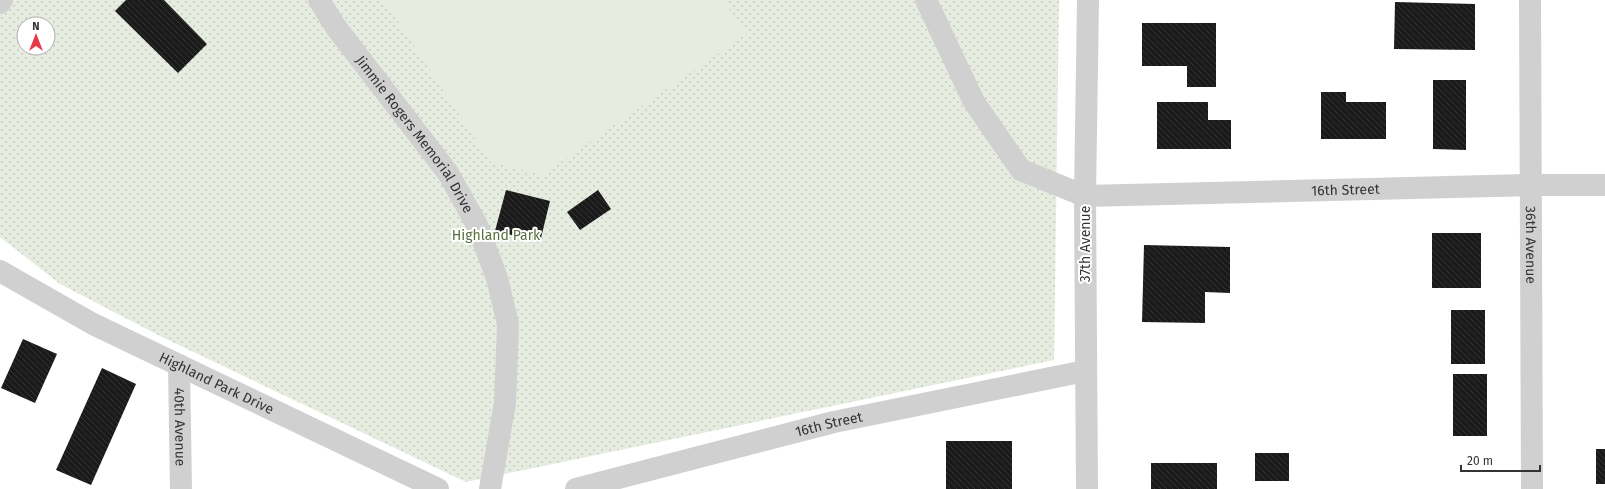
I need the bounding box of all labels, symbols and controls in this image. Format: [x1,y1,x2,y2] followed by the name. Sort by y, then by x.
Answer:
[16,16,56,56] north arrow
[32,20,40,33] text: N
[352,52,477,216] street label: Jimmie Rogers Memorial Drive
[1311,180,1381,199] street label: 16th Street
[1077,206,1094,282] street label: 37th Avenue
[1522,206,1540,284] street label: 36th Avenue
[452,227,541,244] park label: Highland Park
[156,348,277,418] street label: Highland Park Drive
[171,387,189,467] street label: 40th Avenue
[793,408,865,440] street label: 16th Street
[1461,447,1540,473] scale bar
[1467,454,1493,468] text: 20 m

